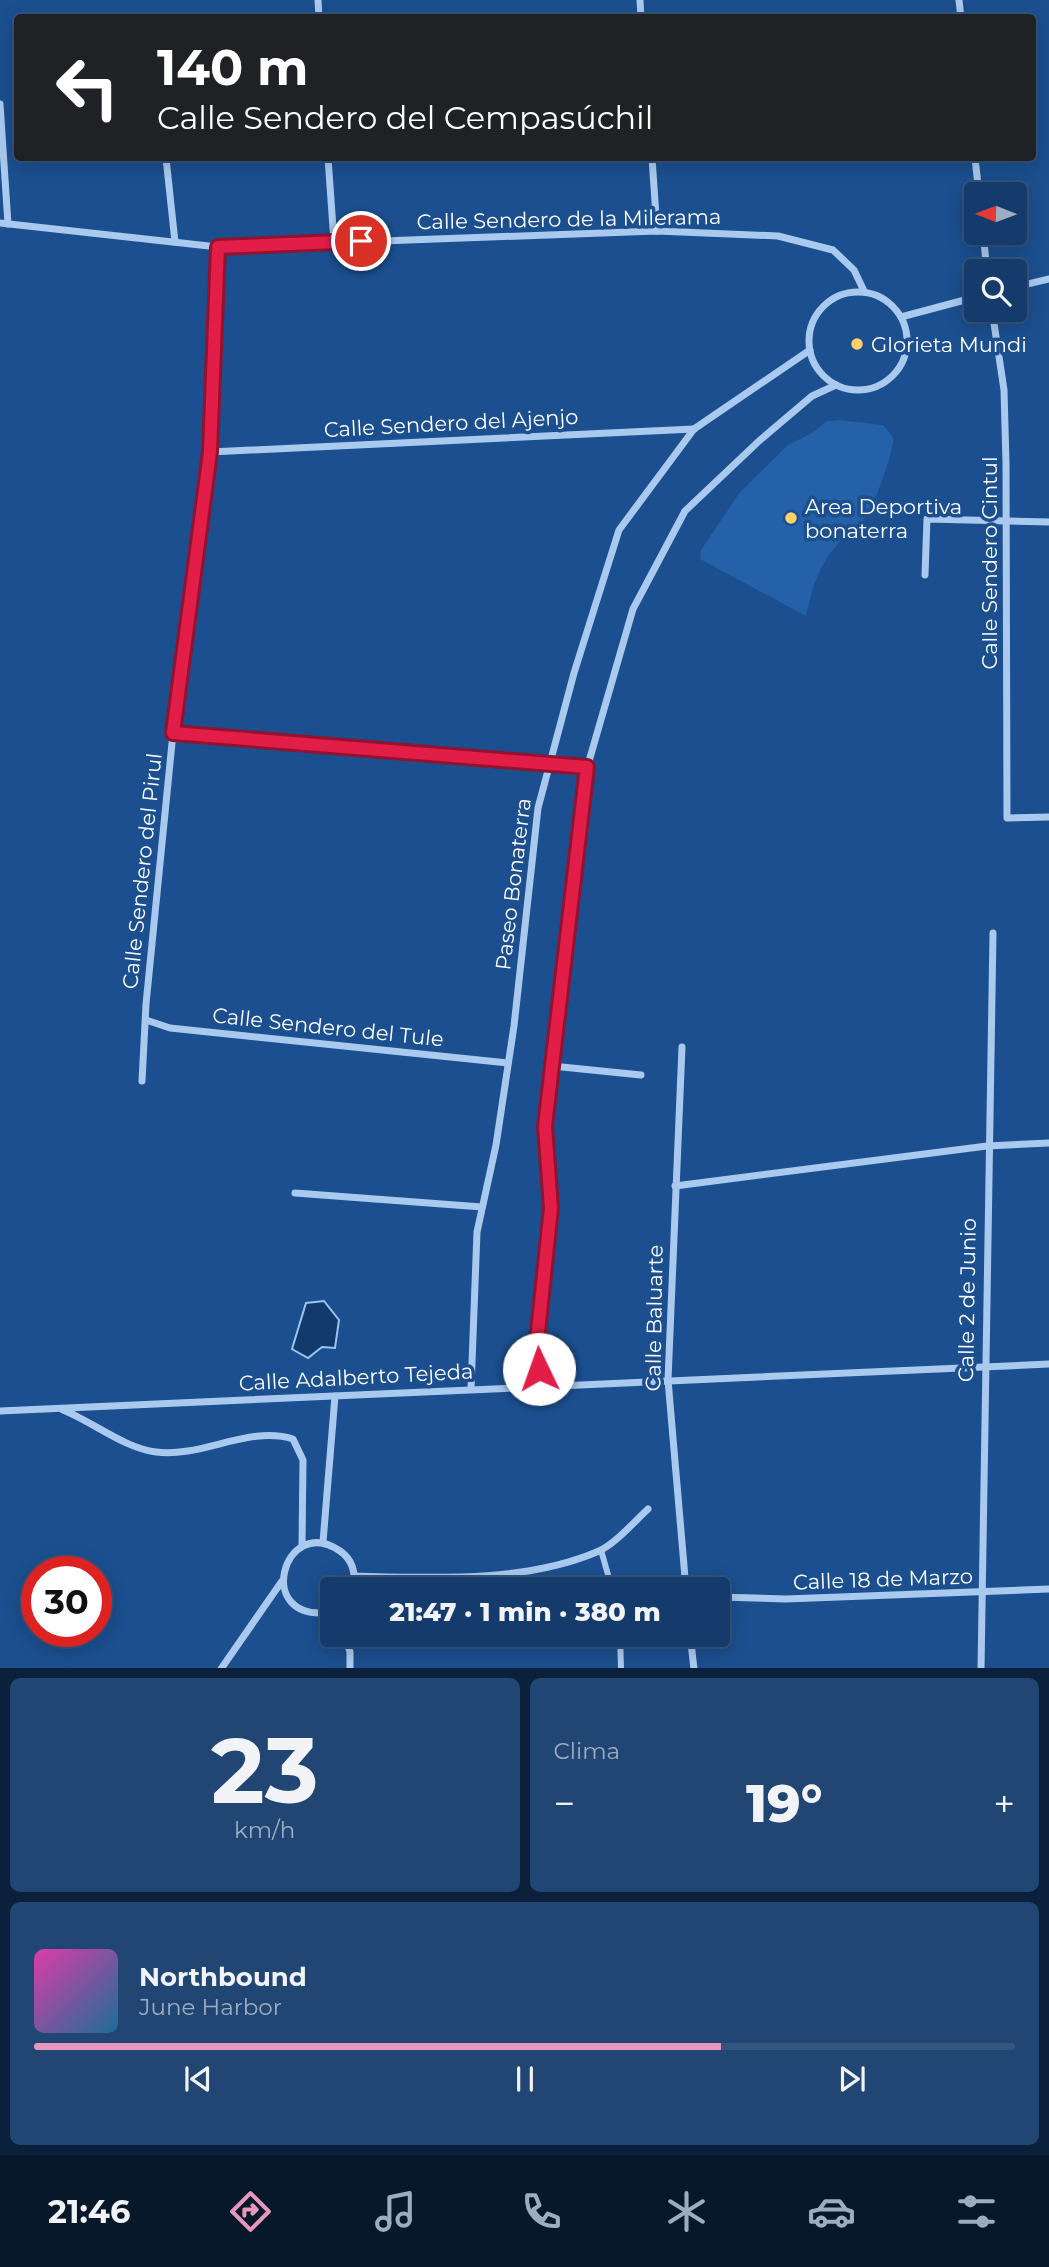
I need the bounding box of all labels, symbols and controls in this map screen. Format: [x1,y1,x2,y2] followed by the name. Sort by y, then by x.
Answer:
[157,38,309,97] text: 140 m
[42,42,133,133] icon: left
[157,98,653,137] text: Calle Sendero del Cempasúchil
[964,182,1027,245] north arrow
[964,182,1027,322] map controls
[416,204,722,234] street label: Calle Sendero de la Milerama
[331,211,391,271] pin
[342,222,380,260] icon: arrive
[964,259,1027,322] button: search
[871,332,1027,357] place label: Glorieta Mundi
[849,336,865,352] marker: Glorieta Mundi
[323,404,579,442] street label: Calle Sendero del Ajenjo
[977,456,1002,670] street label: Calle Sendero Cintul
[805,494,962,543] place label: Area Deportiva bonaterra
[783,510,799,526] marker: Area Deportiva bonaterra
[117,752,167,990] street label: Calle Sendero del Pirul
[490,796,536,972] street label: Paseo Bonaterra
[211,1002,445,1052] street label: Calle Sendero del Tule
[953,1218,981,1382] street label: Calle 2 de Junio
[640,1245,668,1391] street label: Calle Baluarte
[502,1332,576,1406] position arrow
[238,1358,474,1396] street label: Calle Adalberto Tejeda
[21,1556,112,1647] speed limit sign: 30
[793,1563,973,1595] street label: Calle 18 de Marzo
[389,1596,661,1628] text: 21:47 · 1 min · 380 m
[211,1715,319,1826] text: 23
[554,1737,620,1765] text: Clima
[746,1772,823,1835] text: 19°
[554,1780,575,1827] text: −
[993,1780,1015,1827] text: +
[234,1816,295,1844] text: km/h
[139,1961,307,1993] text: Northbound
[139,1993,282,2021] text: June Harbor
[179,2060,217,2098] icon: previous
[506,2060,544,2098] icon: pause
[833,2060,871,2098] icon: next
[226,2187,275,2236] icon: directions
[371,2187,420,2236] icon: music
[517,2187,566,2236] icon: phone
[662,2187,711,2236] icon: climate
[807,2187,856,2236] icon: car
[952,2187,1001,2236] icon: filters
[48,2192,130,2231] text: 21:46

